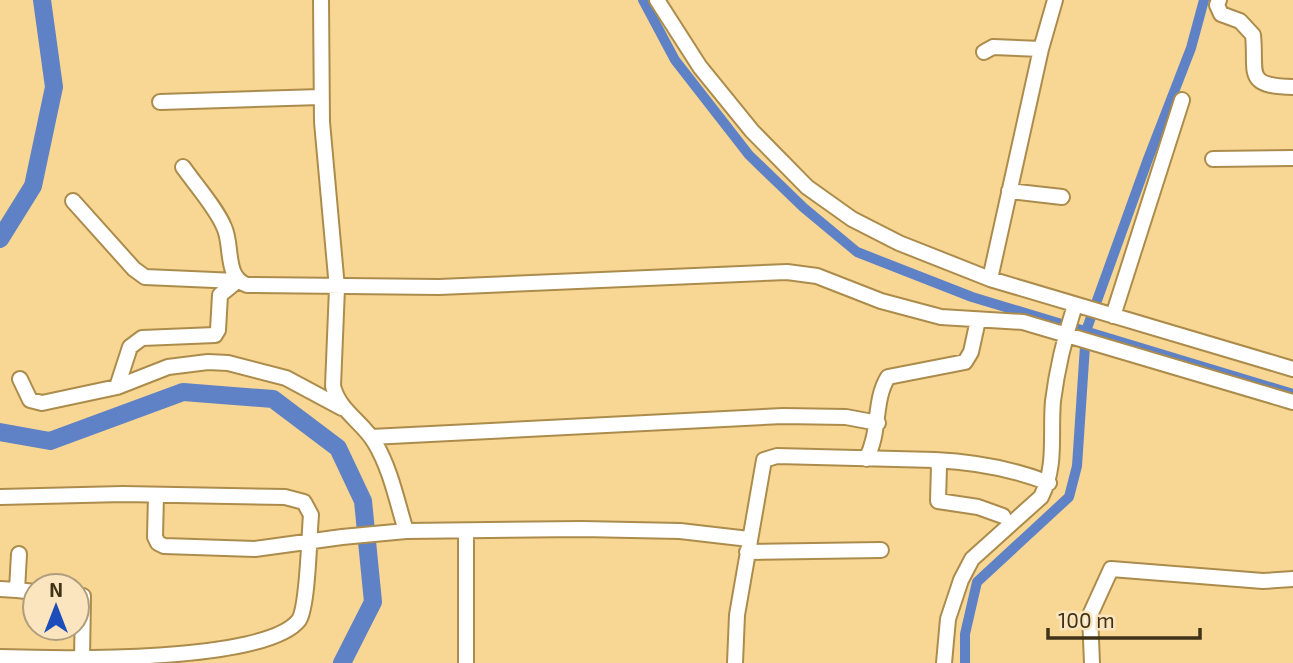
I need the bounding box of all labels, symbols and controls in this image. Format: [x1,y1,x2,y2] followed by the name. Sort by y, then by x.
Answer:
[21,572,91,642] north arrow
[49,578,63,601] text: N
[1048,596,1200,640] scale bar
[1058,607,1115,632] text: 100 m

